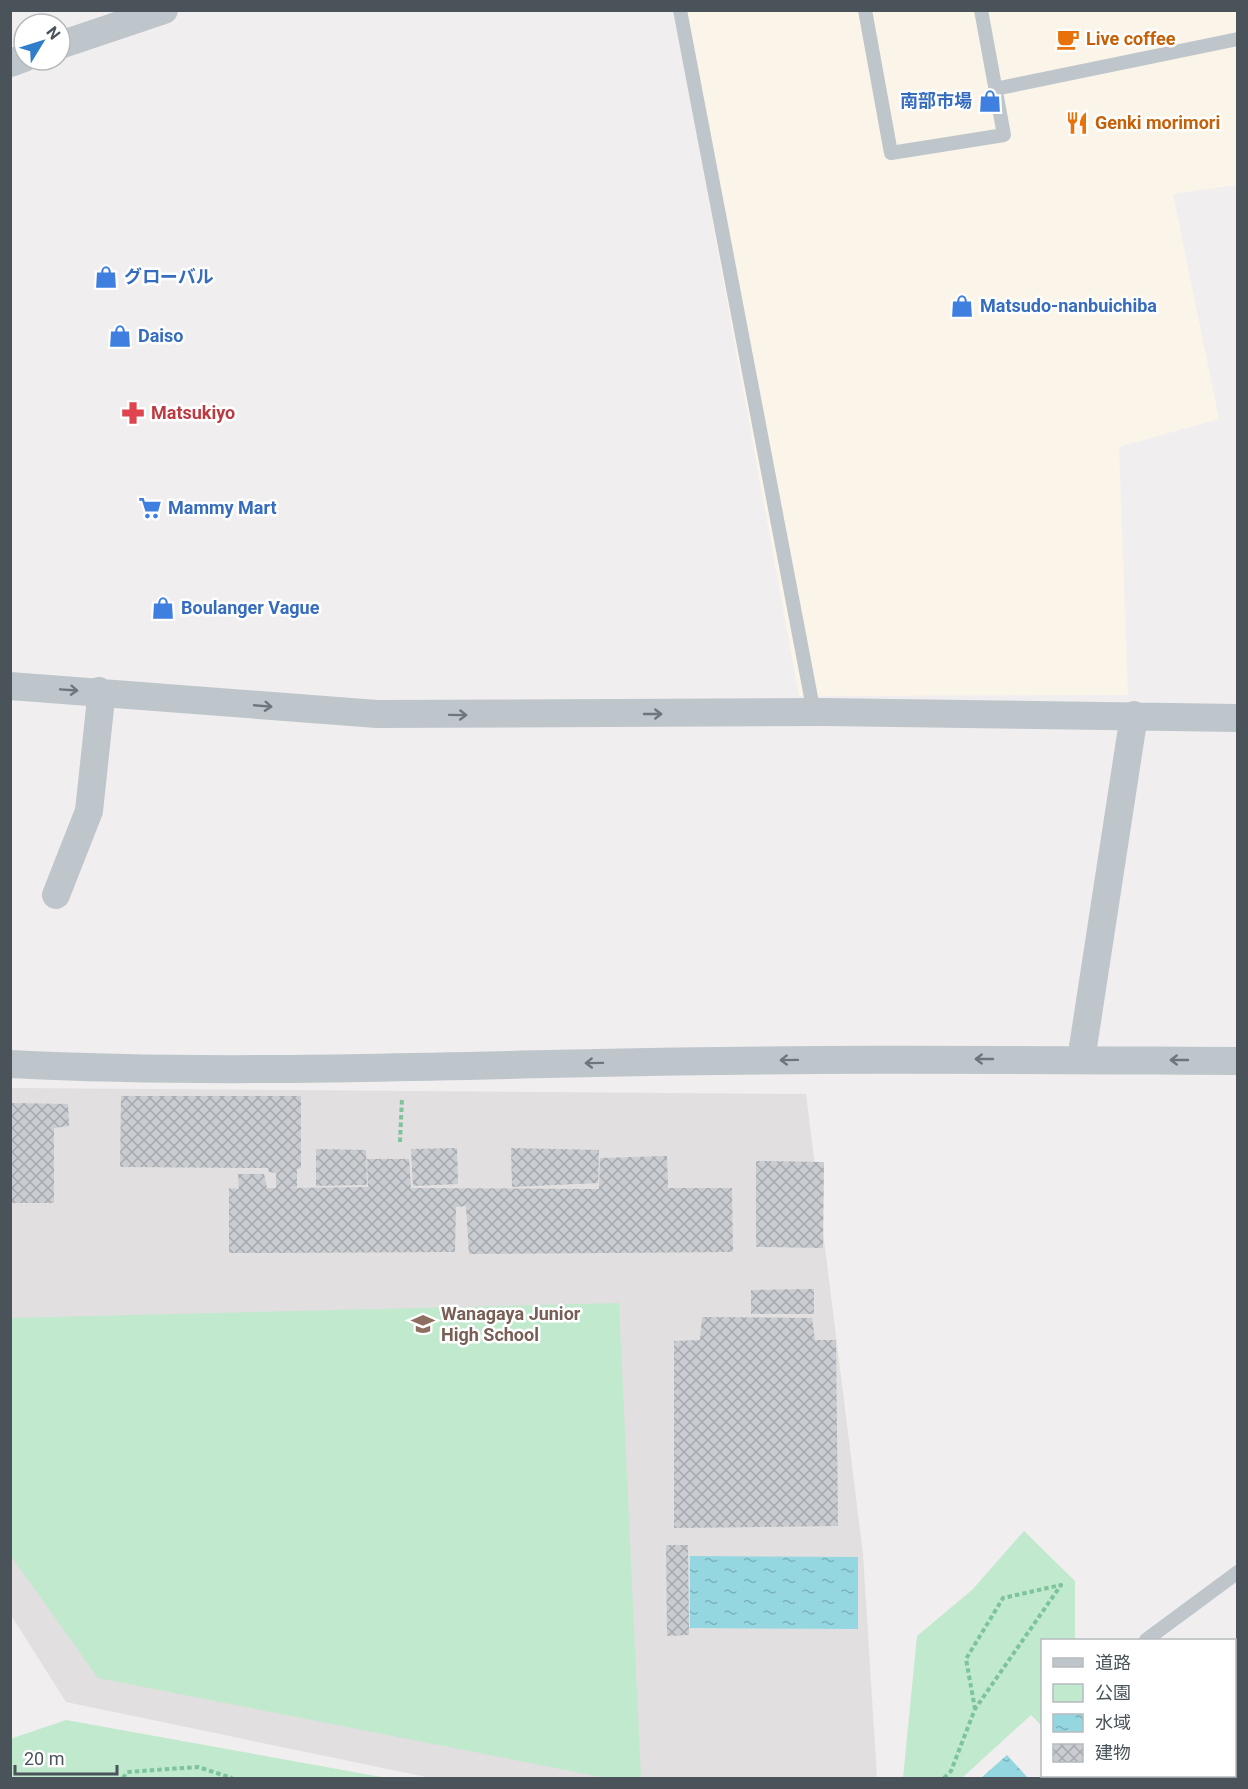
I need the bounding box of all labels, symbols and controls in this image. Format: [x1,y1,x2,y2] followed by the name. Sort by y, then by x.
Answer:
[12,12,72,72] north arrow
[42,23,64,43] text: N
[1055,26,1081,52] cafe icon: Live coffee
[1086,28,1176,49] place label: Live coffee
[977,88,1003,114] shop icon: 南部市場
[900,90,972,111] place label: 南部市場
[1064,110,1090,136] restaurant icon: Genki morimori
[1095,112,1220,133] place label: Genki morimori
[93,264,119,290] shop icon: グローバル
[124,266,214,287] place label: グローバル
[949,293,975,319] shop icon: Matsudo-nanbuichiba
[980,295,1157,316] place label: Matsudo-nanbuichiba
[107,323,133,349] shop icon: Daiso
[138,325,184,346] place label: Daiso
[120,400,146,426] pharmacy icon: Matsukiyo
[151,402,235,423] place label: Matsukiyo
[137,495,163,521] supermarket icon: Mammy Mart
[168,497,277,518] place label: Mammy Mart
[150,595,176,621] shop icon: Boulanger Vague
[181,597,320,618] place label: Boulanger Vague
[58,684,78,695] one-way arrow
[253,701,273,712] one-way arrow
[642,708,662,720] one-way arrow
[447,709,467,721] one-way arrow
[780,1054,800,1066] one-way arrow
[975,1054,995,1065] one-way arrow
[1170,1054,1190,1066] one-way arrow
[585,1057,605,1069] one-way arrow
[441,1303,581,1345] place label: Wanagaya Junior High School
[410,1311,436,1337] school or university icon: Wanagaya Junior High School
[1041,1639,1236,1777] legend
[1095,1652,1131,1673] text: 道路
[1095,1682,1131,1703] text: 公園
[1095,1712,1131,1733] text: 水域
[15,1738,117,1776] scale bar
[1095,1742,1131,1763] text: 建物
[24,1748,64,1769] text: 20 m

